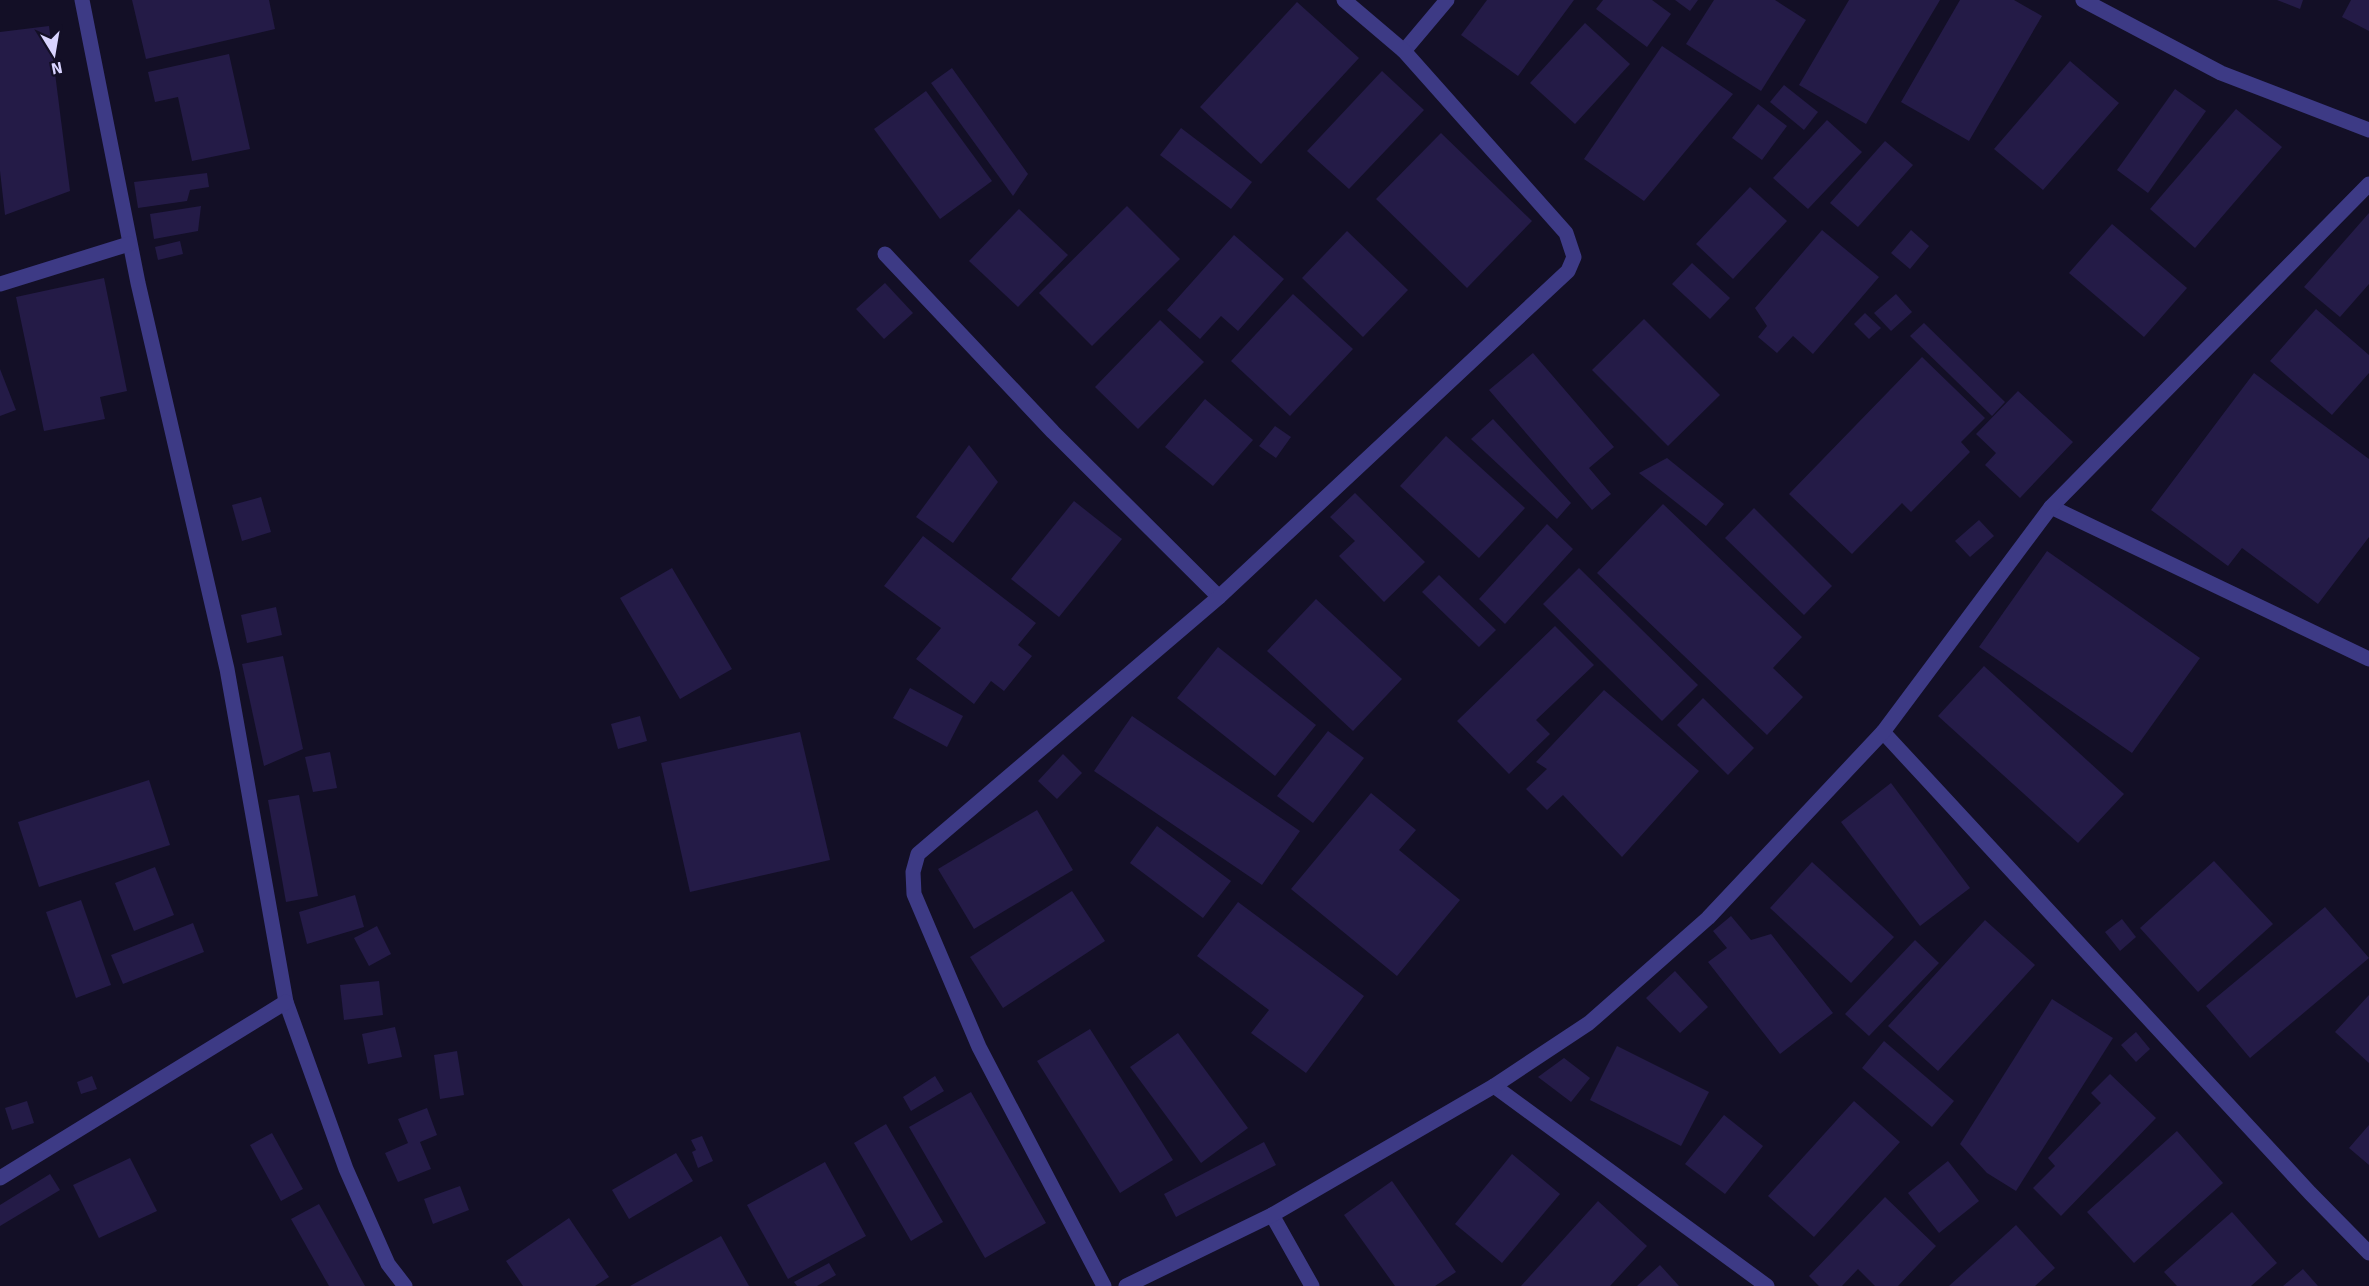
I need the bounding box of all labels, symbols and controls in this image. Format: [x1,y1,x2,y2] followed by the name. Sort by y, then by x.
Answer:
[24,24,84,84] north arrow
[49,57,64,79] text: N

